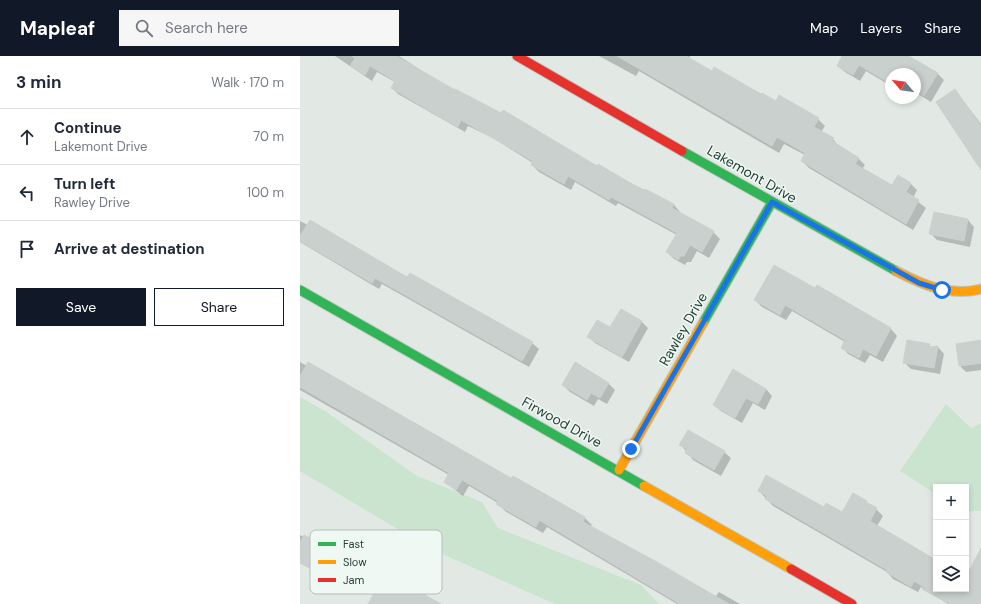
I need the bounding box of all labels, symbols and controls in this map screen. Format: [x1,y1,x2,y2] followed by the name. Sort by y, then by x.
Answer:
[119,10,399,46] search box
[20,16,95,41] text: Mapleaf
[133,17,155,39] icon: search
[165,18,248,38] text: Search here
[810,19,838,37] text: Map
[860,19,902,37] text: Layers
[924,19,961,37] text: Share
[885,68,921,104] north arrow
[16,71,61,93] text: 3 min
[211,74,284,91] text: Walk · 170 m
[54,118,122,138] text: Continue
[16,126,38,148] icon: ahead
[253,128,284,145] text: 70 m
[54,138,147,155] text: Lakemont Drive
[704,141,800,207] street label: Lakemont Drive
[54,174,115,194] text: Turn left
[16,182,38,204] icon: left
[247,184,284,201] text: 100 m
[54,194,130,211] text: Rawley Drive
[16,238,38,260] icon: arrive
[54,239,205,259] text: Arrive at destination
[933,281,951,299] route start
[16,288,146,326] button: Save
[154,288,284,326] button: Share
[655,289,711,369] street label: Rawley Drive
[519,393,605,451] street label: Firwood Drive
[622,440,640,458] route end
[933,484,969,592] map controls
[933,484,969,520] button: +
[933,520,969,556] button: −
[310,530,442,594] legend
[343,537,364,551] text: Fast
[343,555,367,569] text: Slow
[933,556,969,592] button: layers
[343,573,364,587] text: Jam

